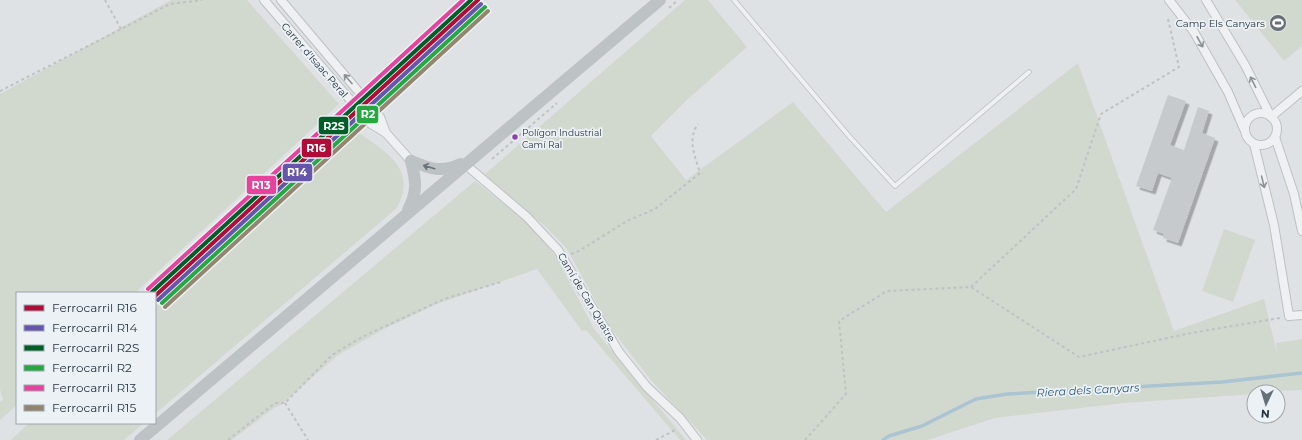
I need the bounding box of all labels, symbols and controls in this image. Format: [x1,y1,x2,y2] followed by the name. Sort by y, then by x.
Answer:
[1268,13,1288,33] sports icon: Camp Els Canyars
[1176,17,1265,30] place label: Camp Els Canyars
[278,20,351,101] street label: Carrer d'Isaac Peral
[1197,36,1205,48] one-way arrow
[343,74,352,85] one-way arrow
[1249,76,1256,88] one-way arrow
[356,105,379,124] line badge: R2
[361,107,376,121] text: R2
[318,116,349,135] line badge: R2S
[323,119,345,133] text: R2S
[522,127,602,150] place label: Polígon Industrial Camí Ral
[510,132,520,142] marker: Polígon Industrial Camí Ral
[301,138,332,158] line badge: R16
[306,141,326,155] text: R16
[282,163,313,182] line badge: R14
[422,163,435,170] one-way arrow
[287,165,307,179] text: R14
[246,175,277,195] line badge: R13
[1260,175,1268,188] one-way arrow
[252,178,271,192] text: R13
[555,250,618,344] street label: Camí de Can Quatre
[16,292,156,424] legend
[52,300,137,315] text: Ferrocarril R16
[52,320,137,335] text: Ferrocarril R14
[52,340,139,355] text: Ferrocarril R2S
[52,360,132,375] text: Ferrocarril R2
[52,380,136,395] text: Ferrocarril R13
[1036,380,1140,400] water label: Riera dels Canyars
[1246,384,1286,424] north arrow
[52,400,136,415] text: Ferrocarril R15
[1260,407,1270,421] text: N

